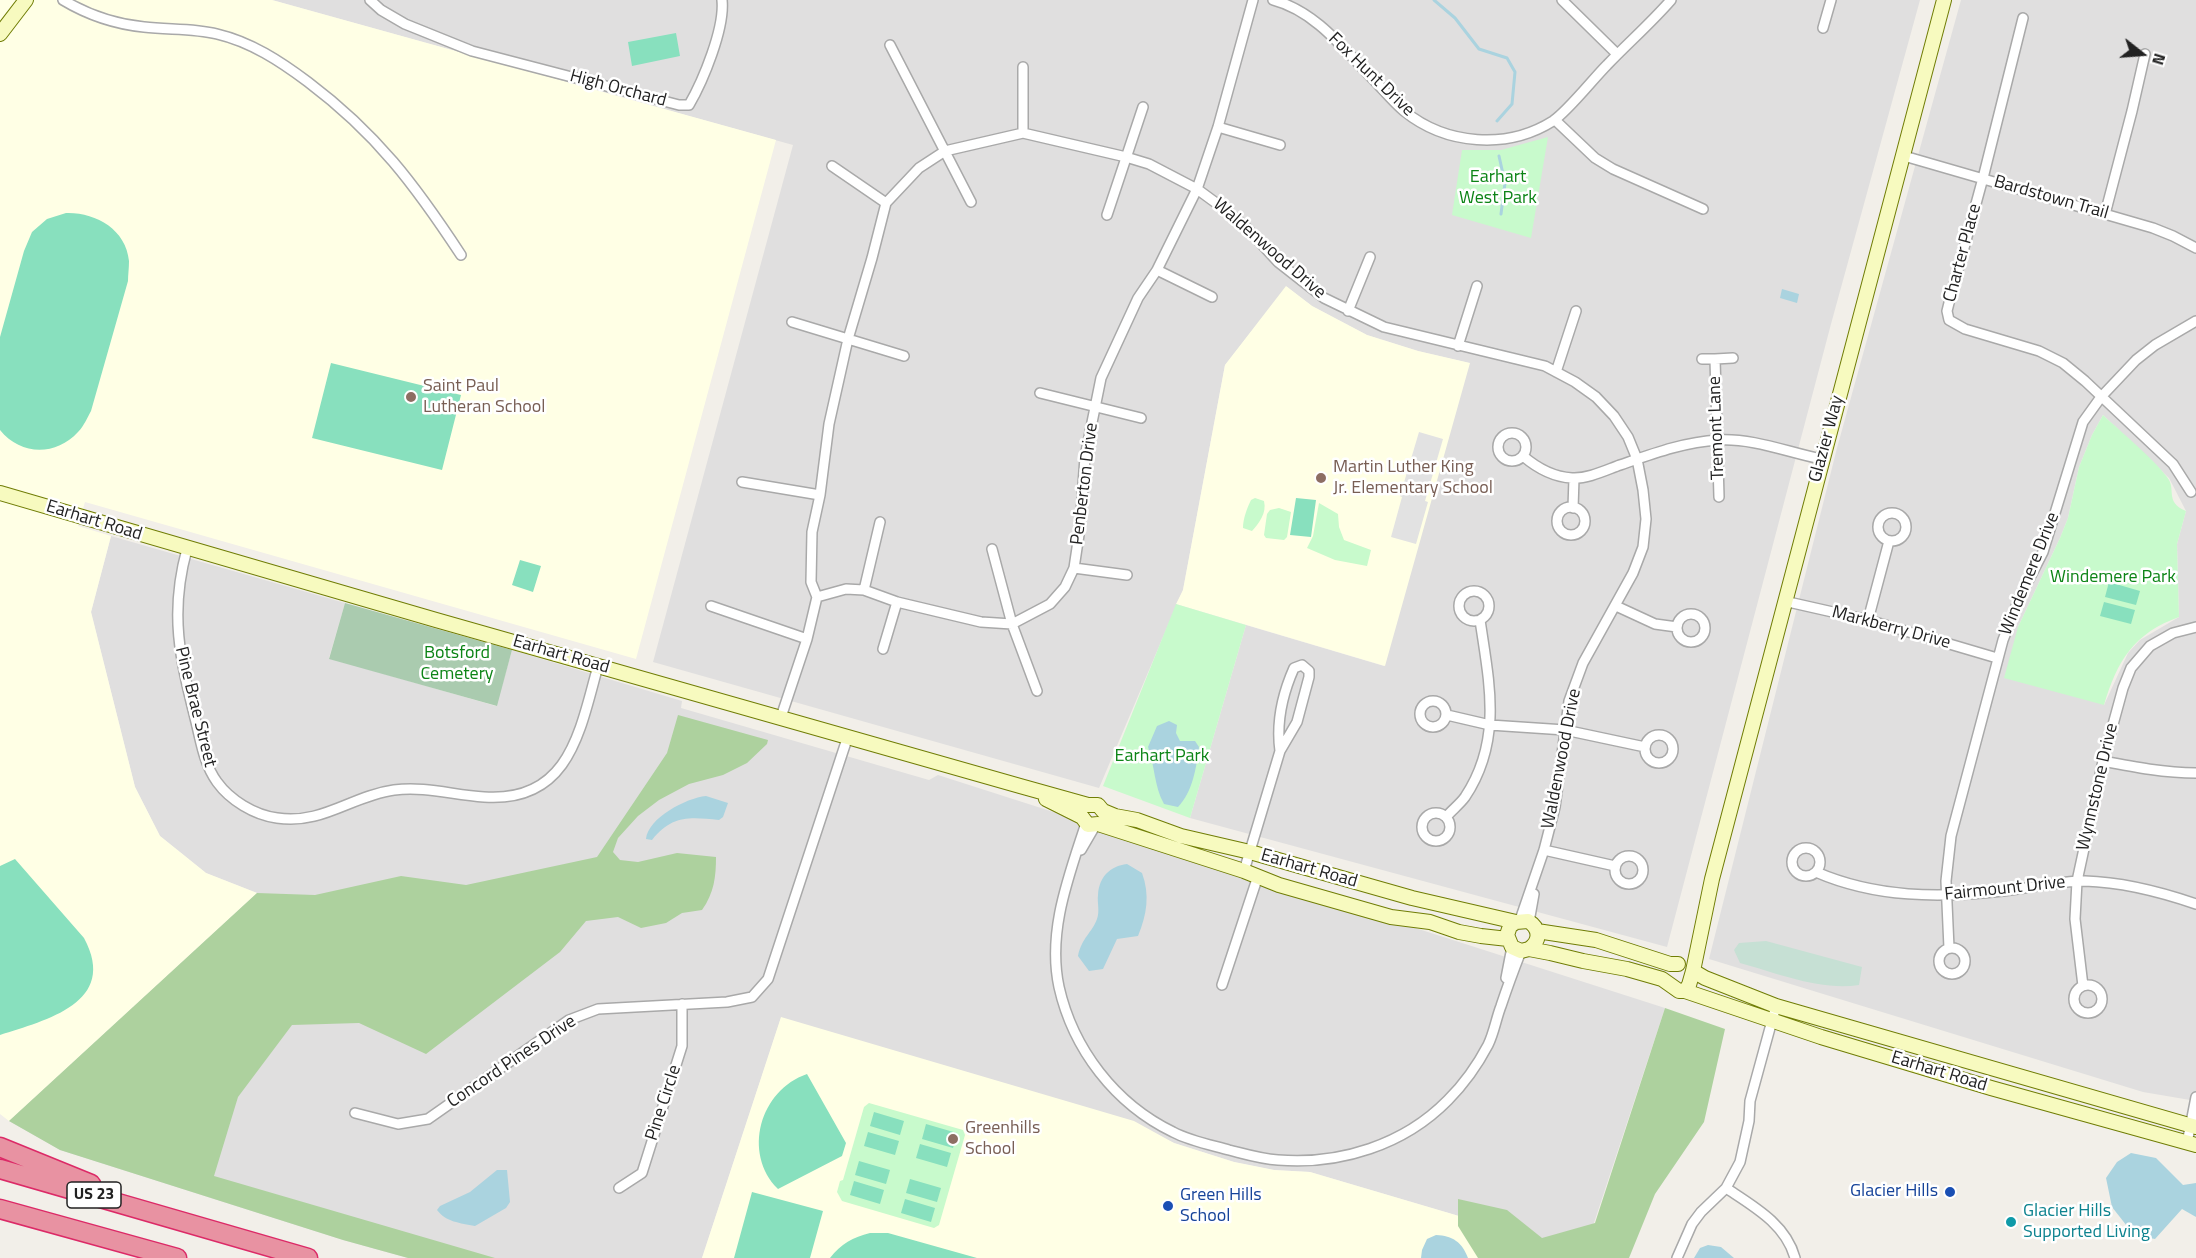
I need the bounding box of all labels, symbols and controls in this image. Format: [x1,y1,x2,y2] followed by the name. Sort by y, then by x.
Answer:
[2112,24,2172,84] north arrow
[1323,29,1419,121] street label: Fox Hunt Drive
[2146,50,2172,68] text: N
[567,66,669,112] street label: High Orchard
[1459,167,1537,210] park label: Earhart West Park
[1991,171,2111,225] street label: Bardstown Trail
[1208,194,1330,304] street label: Waldenwood Drive
[1940,201,1986,305] street label: Charter Place
[423,376,545,418] place label: Saint Paul Lutheran School
[1704,376,1730,480] street label: Tremont Lane
[404,390,418,404] marker: Saint Paul Lutheran School
[1805,393,1849,485] street label: Glazier Way
[1067,422,1103,546] street label: Penberton Drive
[1333,457,1493,500] place label: Martin Luther King Jr. Elementary School
[1314,471,1328,485] marker: Martin Luther King Jr. Elementary School
[43,496,145,546] street label: Earhart Road
[1995,509,2065,639] street label: Windemere Drive
[2050,567,2176,589] park label: Windemere Park
[1829,602,1953,654] street label: Markberry Drive
[510,631,612,679] street label: Earhart Road
[420,643,494,686] park label: Botsford Cemetery
[170,645,220,769] street label: Pine Brae Street
[1538,687,1586,831] street label: Waldenwood Drive
[2073,721,2123,853] street label: Wynnstone Drive
[1115,746,1209,768] park label: Earhart Park
[1258,845,1360,893] street label: Earhart Road
[1943,872,2067,906] street label: Fairmount Drive
[444,1011,580,1113] street label: Concord Pines Drive
[1888,1047,1990,1097] street label: Earhart Road
[642,1062,686,1144] street label: Pine Circle
[965,1118,1040,1160] place label: Greenhills School
[946,1132,960,1146] marker: Greenhills School
[1850,1181,1938,1203] place label: Glacier Hills
[67,1182,121,1208] road number: US 23
[1180,1185,1262,1228] place label: Green Hills School
[1943,1185,1957,1199] marker: Glacier Hills
[1161,1199,1175,1213] marker: Green Hills School
[2023,1201,2150,1244] place label: Glacier Hills Supported Living
[2004,1215,2018,1229] marker: Glacier Hills Supported Living

